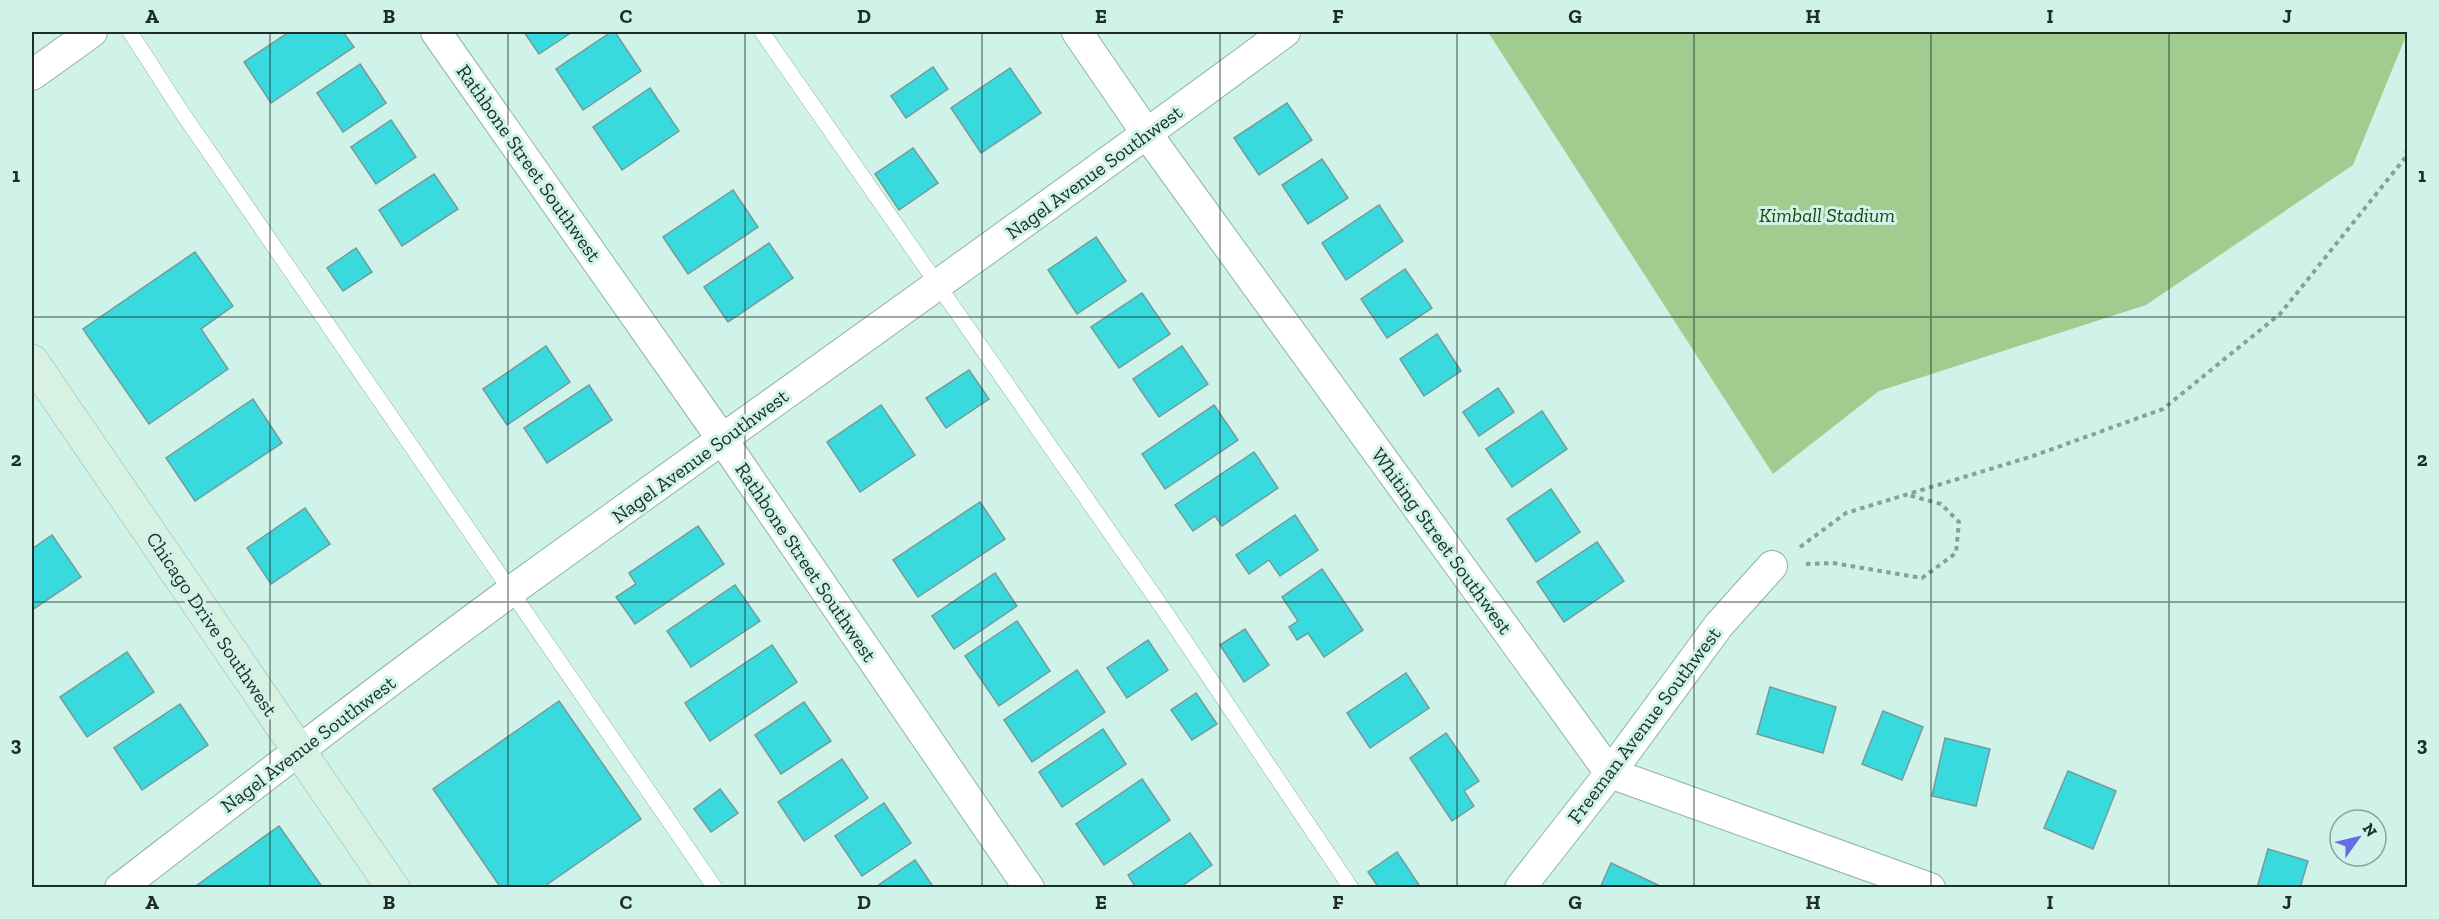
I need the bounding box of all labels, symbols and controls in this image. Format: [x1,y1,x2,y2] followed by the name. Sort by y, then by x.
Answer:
[145,4,159,28] text: A
[383,4,395,28] text: B
[620,4,633,28] text: C
[857,4,871,28] text: D
[1095,4,1107,28] text: E
[1332,4,1344,28] text: F
[1568,4,1582,28] text: G
[1805,4,1821,28] text: H
[2046,4,2054,28] text: I
[2282,4,2292,28] text: J
[452,60,607,267] street label: Rathbone Street Southwest
[1001,99,1187,244] street label: Nagel Avenue Southwest
[12,163,20,187] text: 1
[2418,163,2426,187] text: 1
[1759,203,1895,227] park label: Kimball Stadium
[607,383,793,528] street label: Nagel Avenue Southwest
[1367,443,1518,639] street label: Whiting Street Southwest
[11,447,22,471] text: 2
[2417,447,2428,471] text: 2
[730,458,882,667] street label: Rathbone Street Southwest
[141,527,283,721] street label: Chicago Drive Southwest
[1562,622,1726,828] street label: Freeman Avenue Southwest
[216,670,401,818] street label: Nagel Avenue Southwest
[11,732,22,756] text: 3
[2417,732,2428,756] text: 3
[2328,808,2388,868] north arrow
[2359,820,2381,840] text: N
[145,890,159,914] text: A
[383,890,395,914] text: B
[620,890,633,914] text: C
[857,890,871,914] text: D
[1095,890,1107,914] text: E
[1332,890,1344,914] text: F
[1568,890,1582,914] text: G
[1805,890,1821,914] text: H
[2046,890,2054,914] text: I
[2282,890,2292,914] text: J

